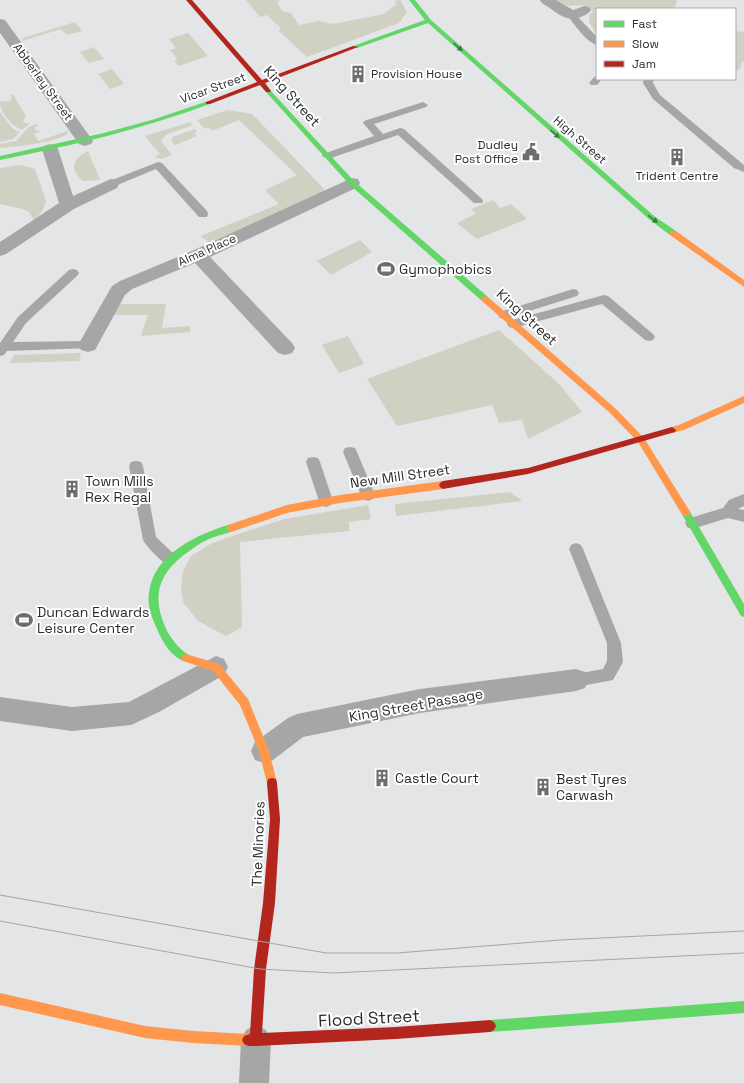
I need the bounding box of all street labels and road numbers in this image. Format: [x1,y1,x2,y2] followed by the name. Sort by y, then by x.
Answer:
[10,40,76,124] street label: Abberley Street
[260,62,324,130] street label: King Street
[178,69,248,107] street label: Vicar Street
[550,112,610,168] street label: High Street
[175,230,239,270] street label: Alma Place
[493,285,561,349] street label: King Street
[349,460,451,492] street label: New Mill Street
[348,684,484,726] street label: King Street Passage
[248,801,268,887] street label: The Minories
[318,1004,420,1032] street label: Flood Street

